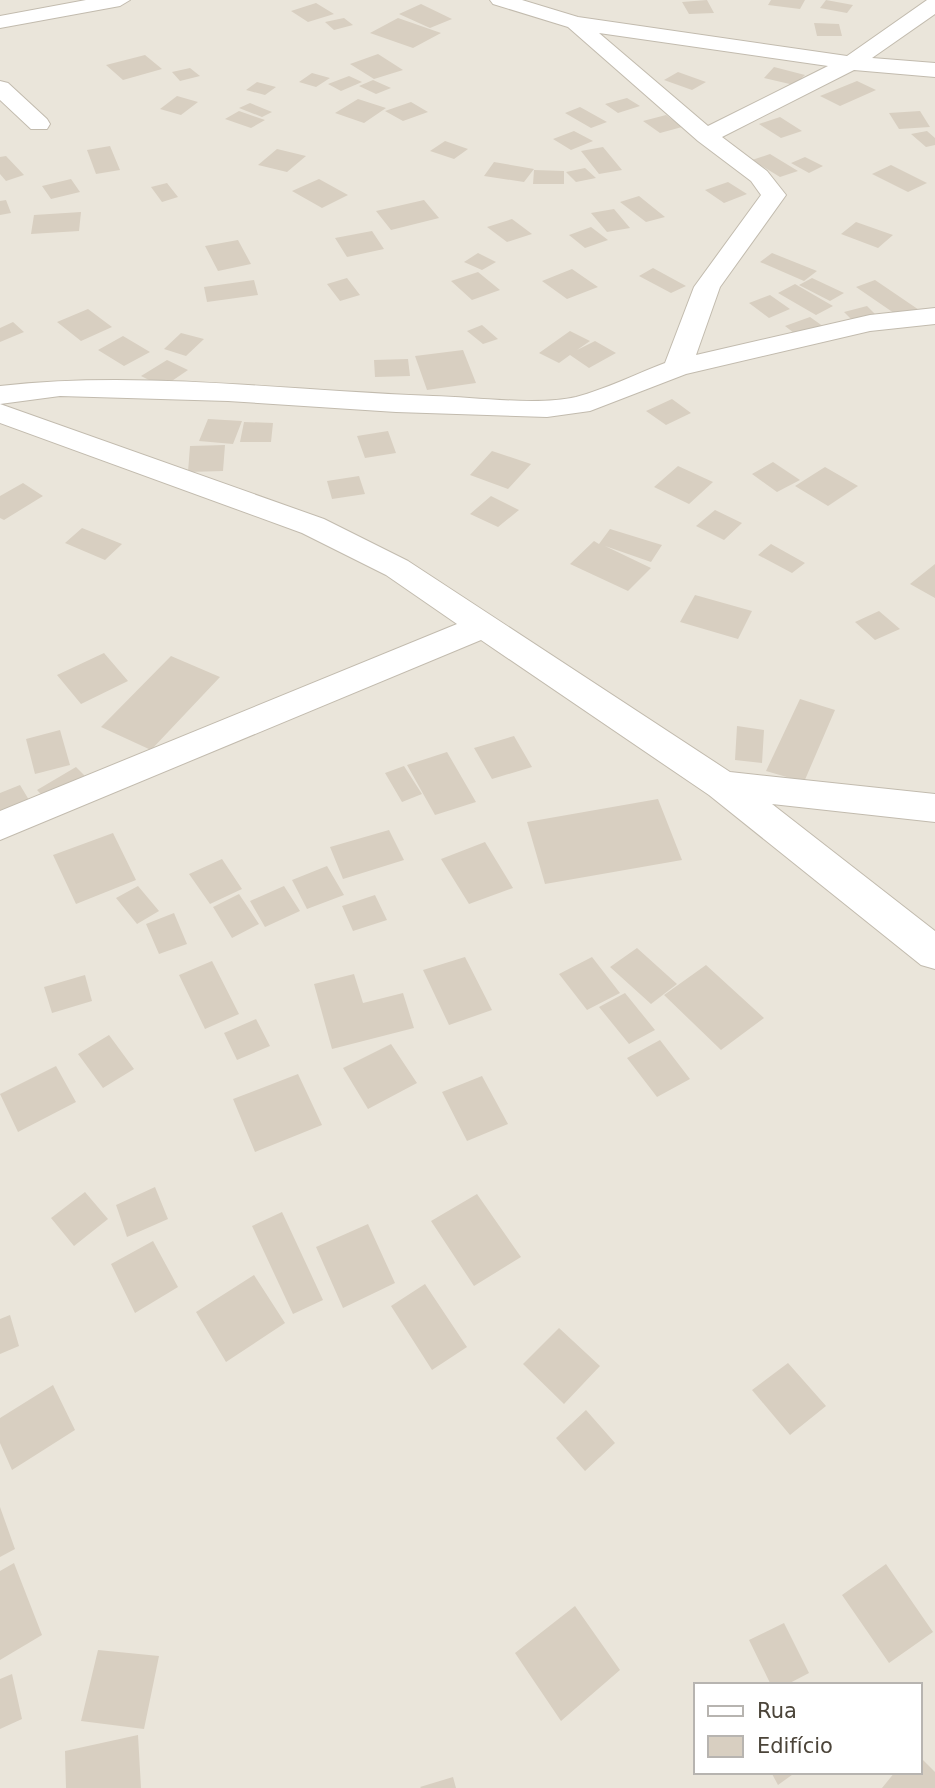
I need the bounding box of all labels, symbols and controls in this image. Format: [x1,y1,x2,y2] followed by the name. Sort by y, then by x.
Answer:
[694,1683,921,1774] legend
[757,1699,797,1723] text: Rua
[757,1734,833,1758] text: Edifício

